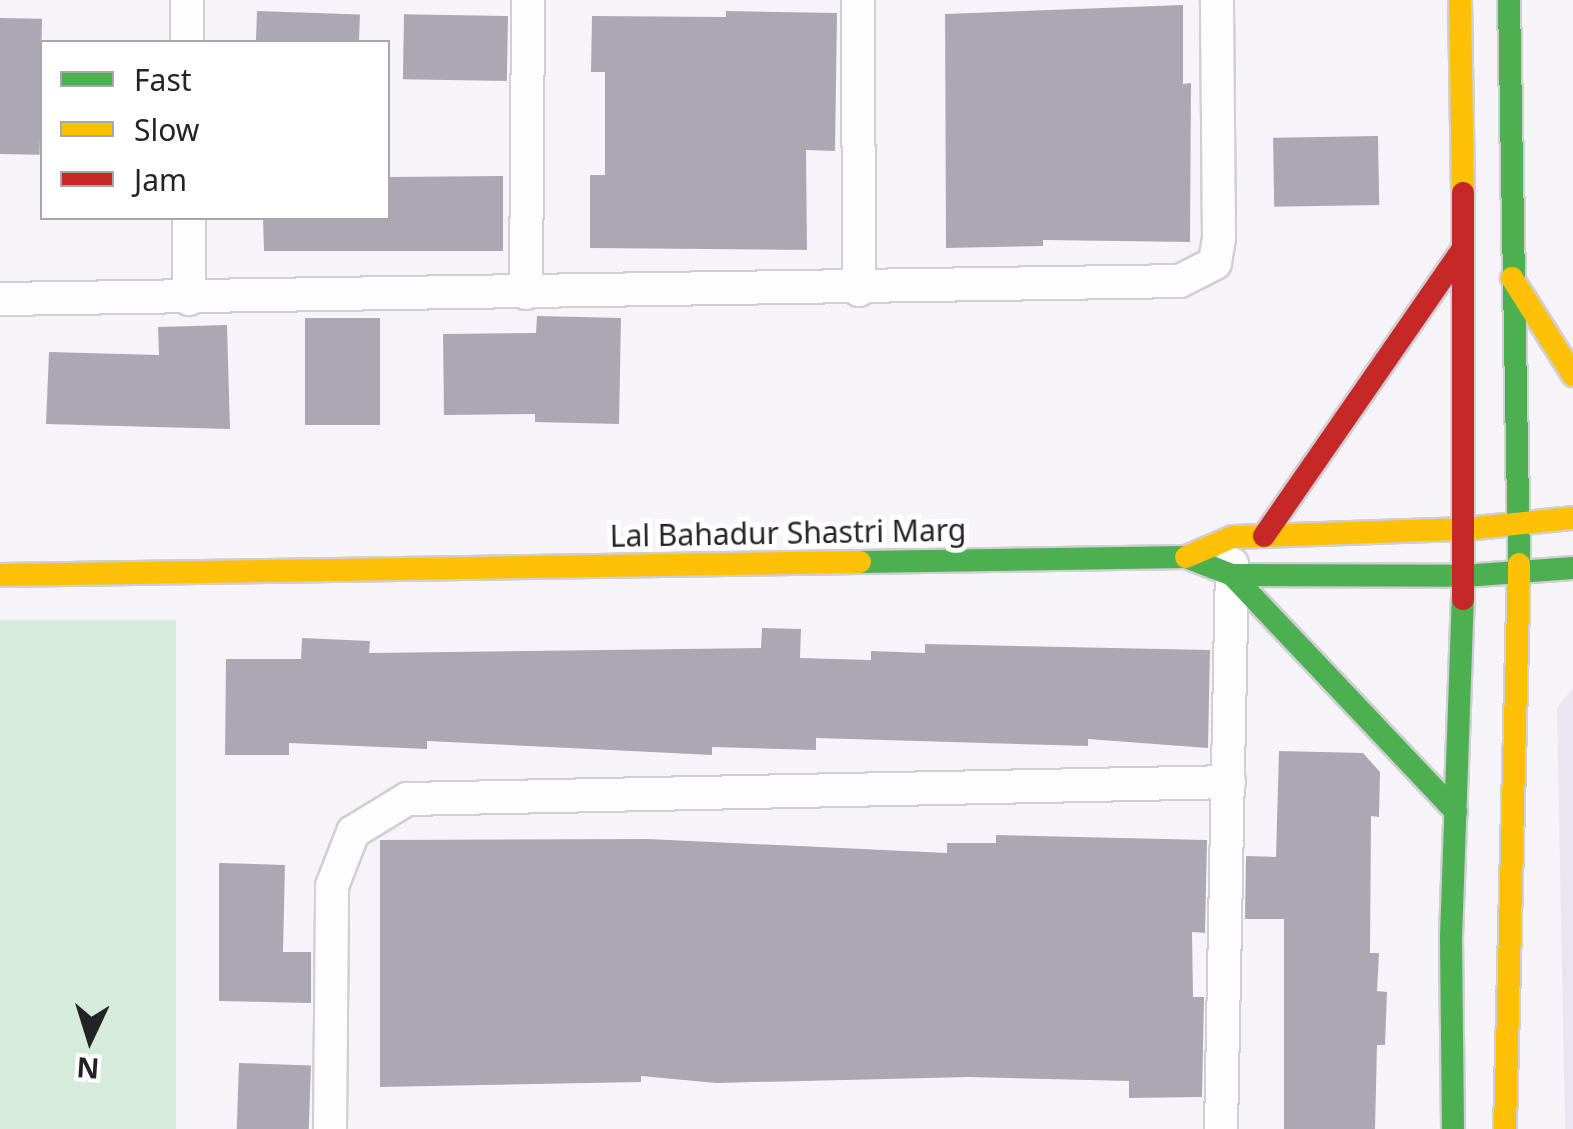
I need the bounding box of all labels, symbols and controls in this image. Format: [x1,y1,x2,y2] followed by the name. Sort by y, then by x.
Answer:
[40,40,390,220] legend
[134,59,192,100] text: Fast
[134,109,199,150] text: Slow
[134,159,187,200] text: Jam
[609,512,967,554] street label: Lal Bahadur Shastri Marg
[40,989,140,1089] north arrow
[75,1049,101,1089] text: N

